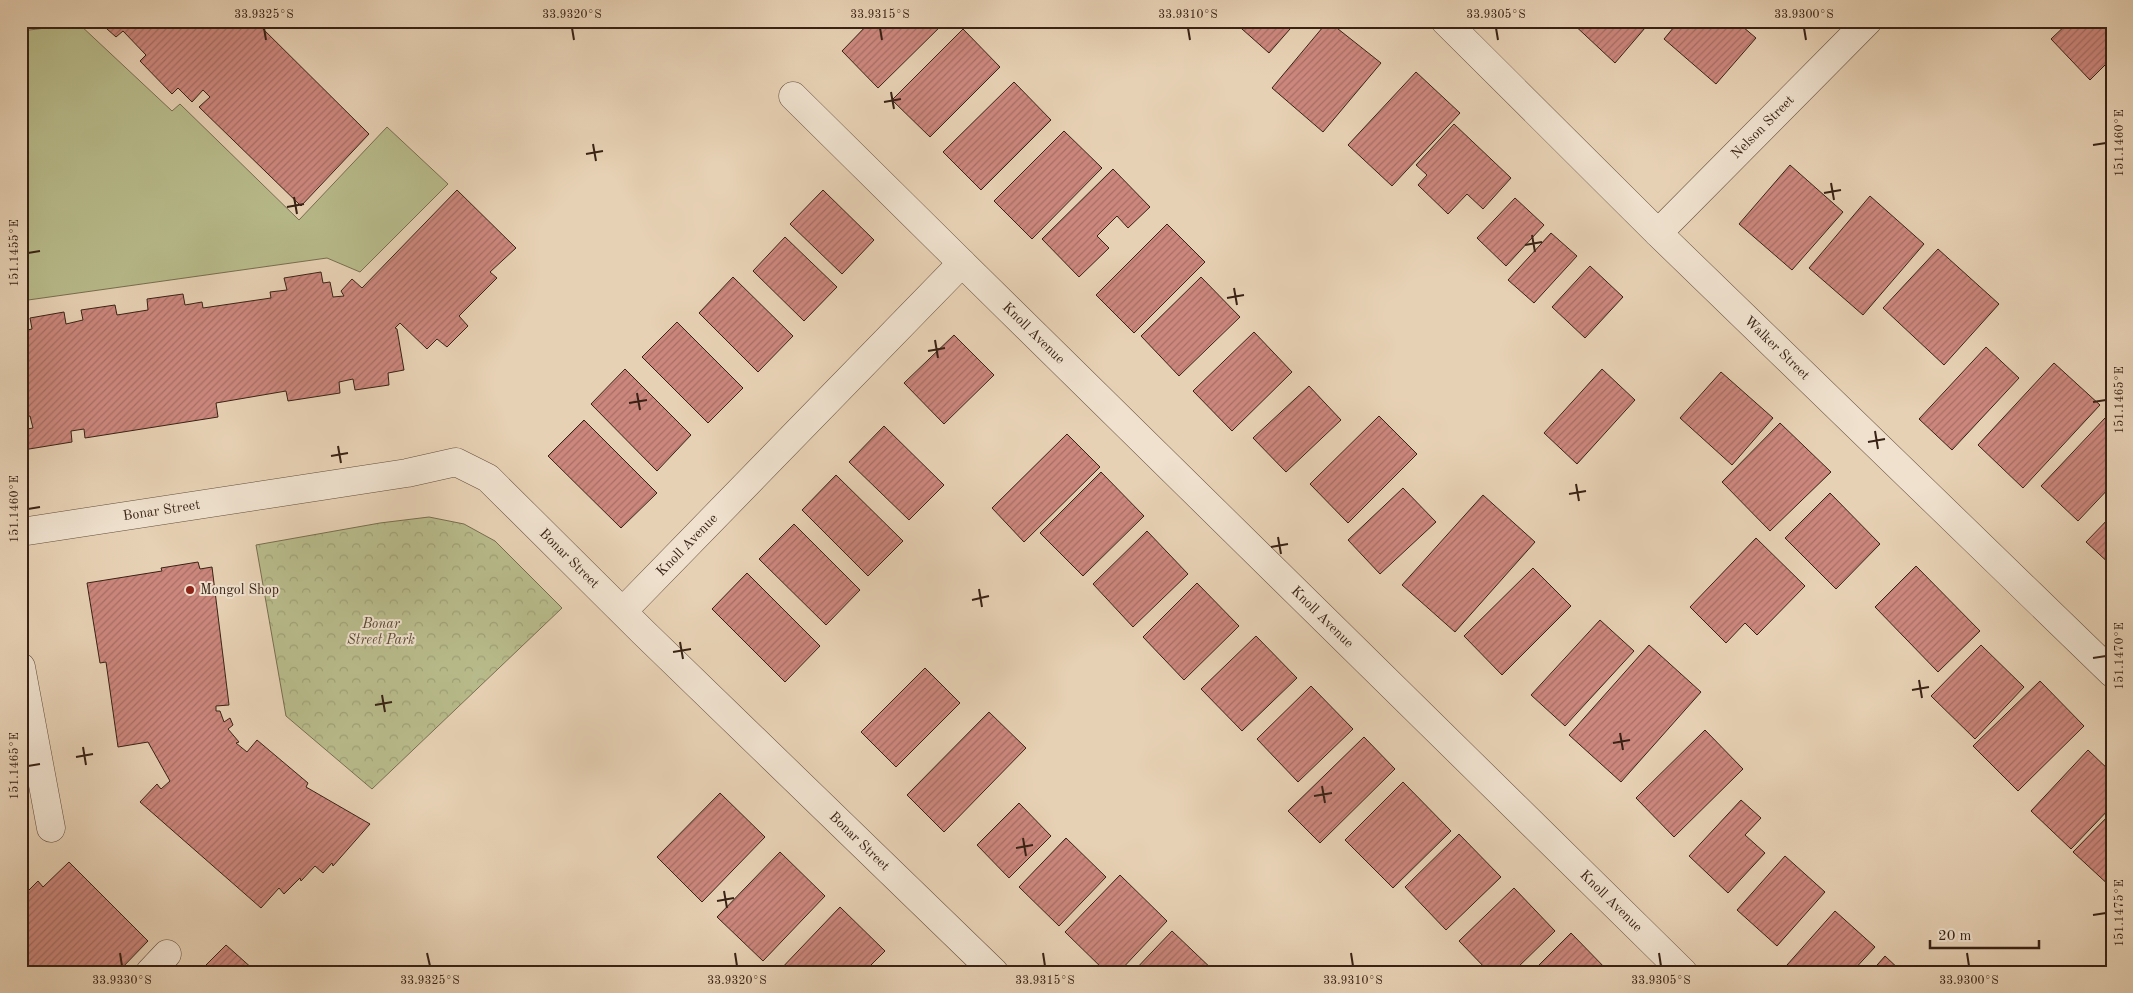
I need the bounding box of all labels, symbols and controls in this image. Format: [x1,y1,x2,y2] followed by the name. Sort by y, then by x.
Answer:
[234,8,294,21] text: 33.9325°S
[850,8,910,21] text: 33.9315°S
[1466,8,1526,21] text: 33.9305°S
[542,9,602,21] text: 33.9320°S
[1158,9,1218,21] text: 33.9310°S
[1774,9,1834,21] text: 33.9300°S
[1729,93,1797,161] street label: Nelson Street
[2113,109,2126,177] text: 151.1460°E
[8,219,21,287] text: 151.1455°E
[1000,300,1067,367] street label: Knoll Avenue
[1741,314,1812,383] street label: Walker Street
[2113,366,2126,434] text: 151.1465°E
[8,475,21,543] text: 151.1460°E
[122,498,201,523] street label: Bonar Street
[654,511,721,579] street label: Knoll Avenue
[537,526,602,591] street label: Bonar Street
[200,583,279,597] place label: Mongol Shop
[184,584,196,596] marker: Mongol Shop
[1288,584,1356,651] street label: Knoll Avenue
[347,617,415,647] park label: Bonar Street Park
[2113,622,2126,690] text: 151.1470°E
[8,732,21,800] text: 151.1465°E
[826,809,892,874] street label: Bonar Street
[1577,868,1645,935] street label: Knoll Avenue
[2113,879,2126,947] text: 151.1475°E
[1930,918,2039,950] scale bar
[1938,929,1972,944] text: 20 m
[400,974,460,987] text: 33.9325°S
[1015,974,1075,987] text: 33.9315°S
[1631,974,1691,987] text: 33.9305°S
[92,975,152,987] text: 33.9330°S
[707,975,767,987] text: 33.9320°S
[1323,975,1383,987] text: 33.9310°S
[1939,975,1999,987] text: 33.9300°S

